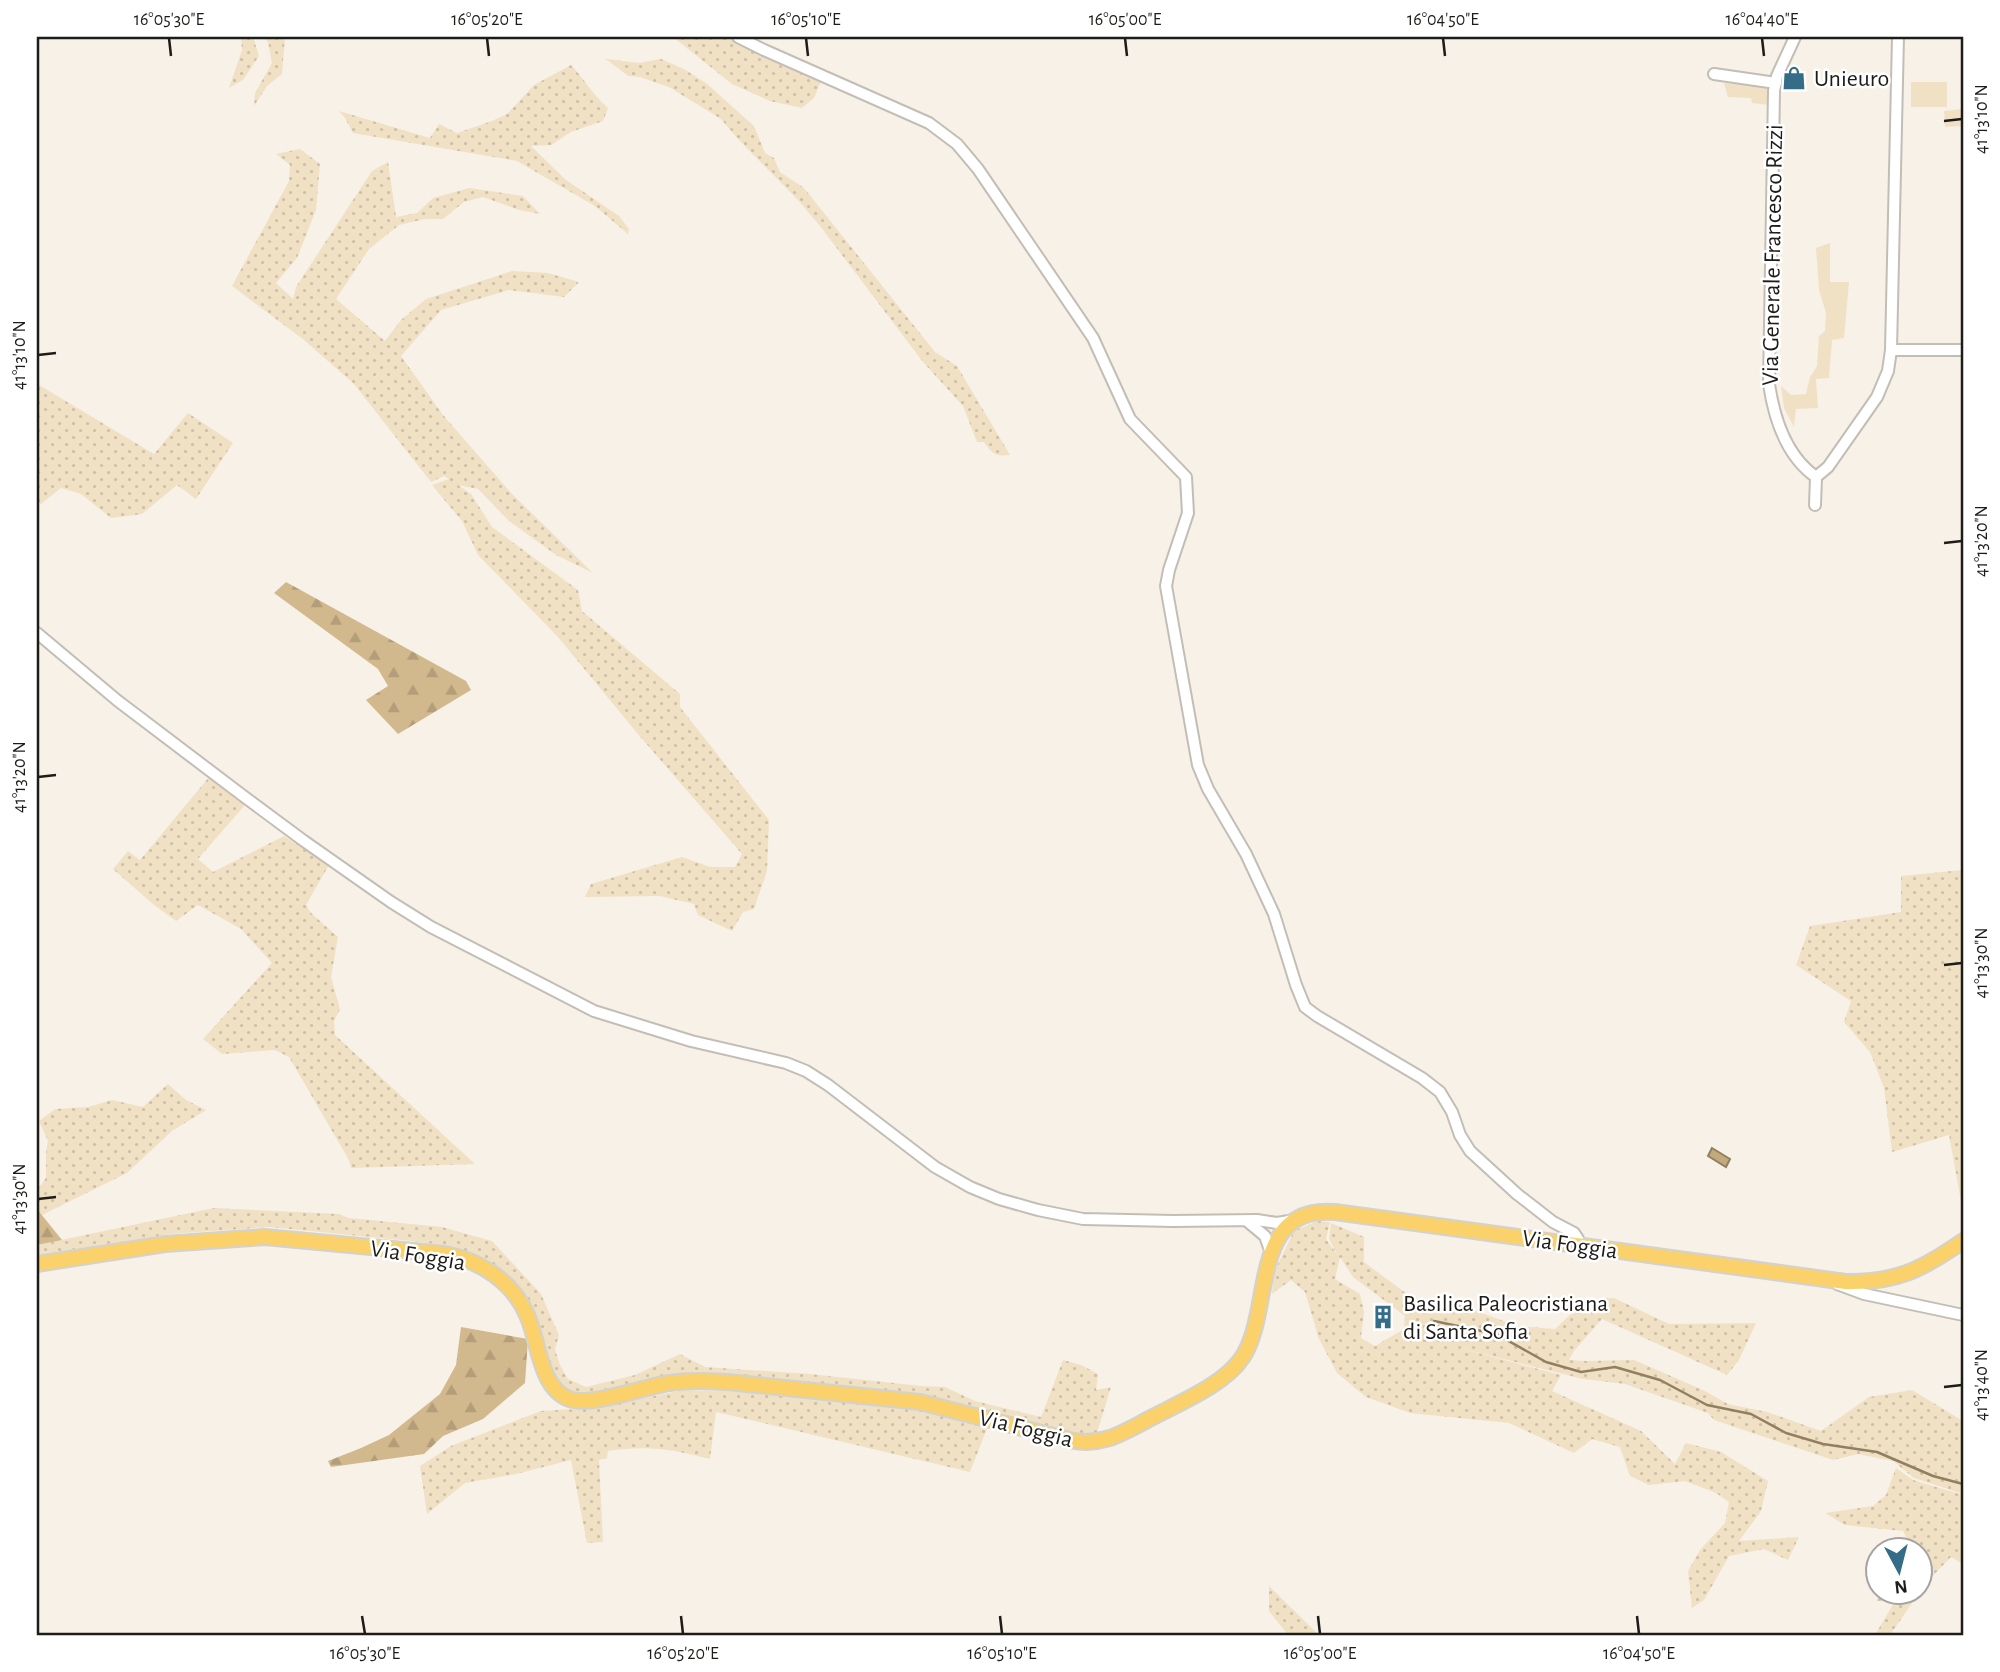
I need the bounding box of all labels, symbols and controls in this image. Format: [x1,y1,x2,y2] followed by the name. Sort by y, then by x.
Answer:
[134,11,205,29] text: 16°05'30"E
[451,11,523,29] text: 16°05'20"E
[771,11,841,29] text: 16°05'10"E
[1089,11,1162,29] text: 16°05'00"E
[1407,11,1479,29] text: 16°04'50"E
[1726,11,1799,29] text: 16°04'40"E
[1780,64,1808,92] shop icon: Unieuro
[1814,67,1889,91] place label: Unieuro
[1973,84,1991,154] text: 41°13'10"N
[1759,124,1787,386] street label: Via Generale Francesco Rizzi
[11,320,29,390] text: 41°13'10"N
[1973,505,1991,577] text: 41°13'20"N
[11,741,29,813] text: 41°13'20"N
[1973,928,1991,998] text: 41°13'30"N
[11,1164,29,1234] text: 41°13'30"N
[1521,1226,1619,1264] street label: Via Foggia
[369,1237,467,1275] street label: Via Foggia
[1403,1292,1608,1344] place label: Basilica Paleocristiana di Santa Sofia
[1369,1303,1397,1331] building icon: Basilica Paleocristiana di Santa Sofia
[1973,1349,1991,1421] text: 41°13'40"N
[976,1406,1075,1452] street label: Via Foggia
[1864,1536,1934,1606] north arrow
[1893,1576,1909,1597] text: N
[330,1645,401,1663] text: 16°05'30"E
[647,1645,719,1663] text: 16°05'20"E
[967,1645,1037,1663] text: 16°05'10"E
[1284,1645,1357,1663] text: 16°05'00"E
[1603,1645,1675,1663] text: 16°04'50"E

